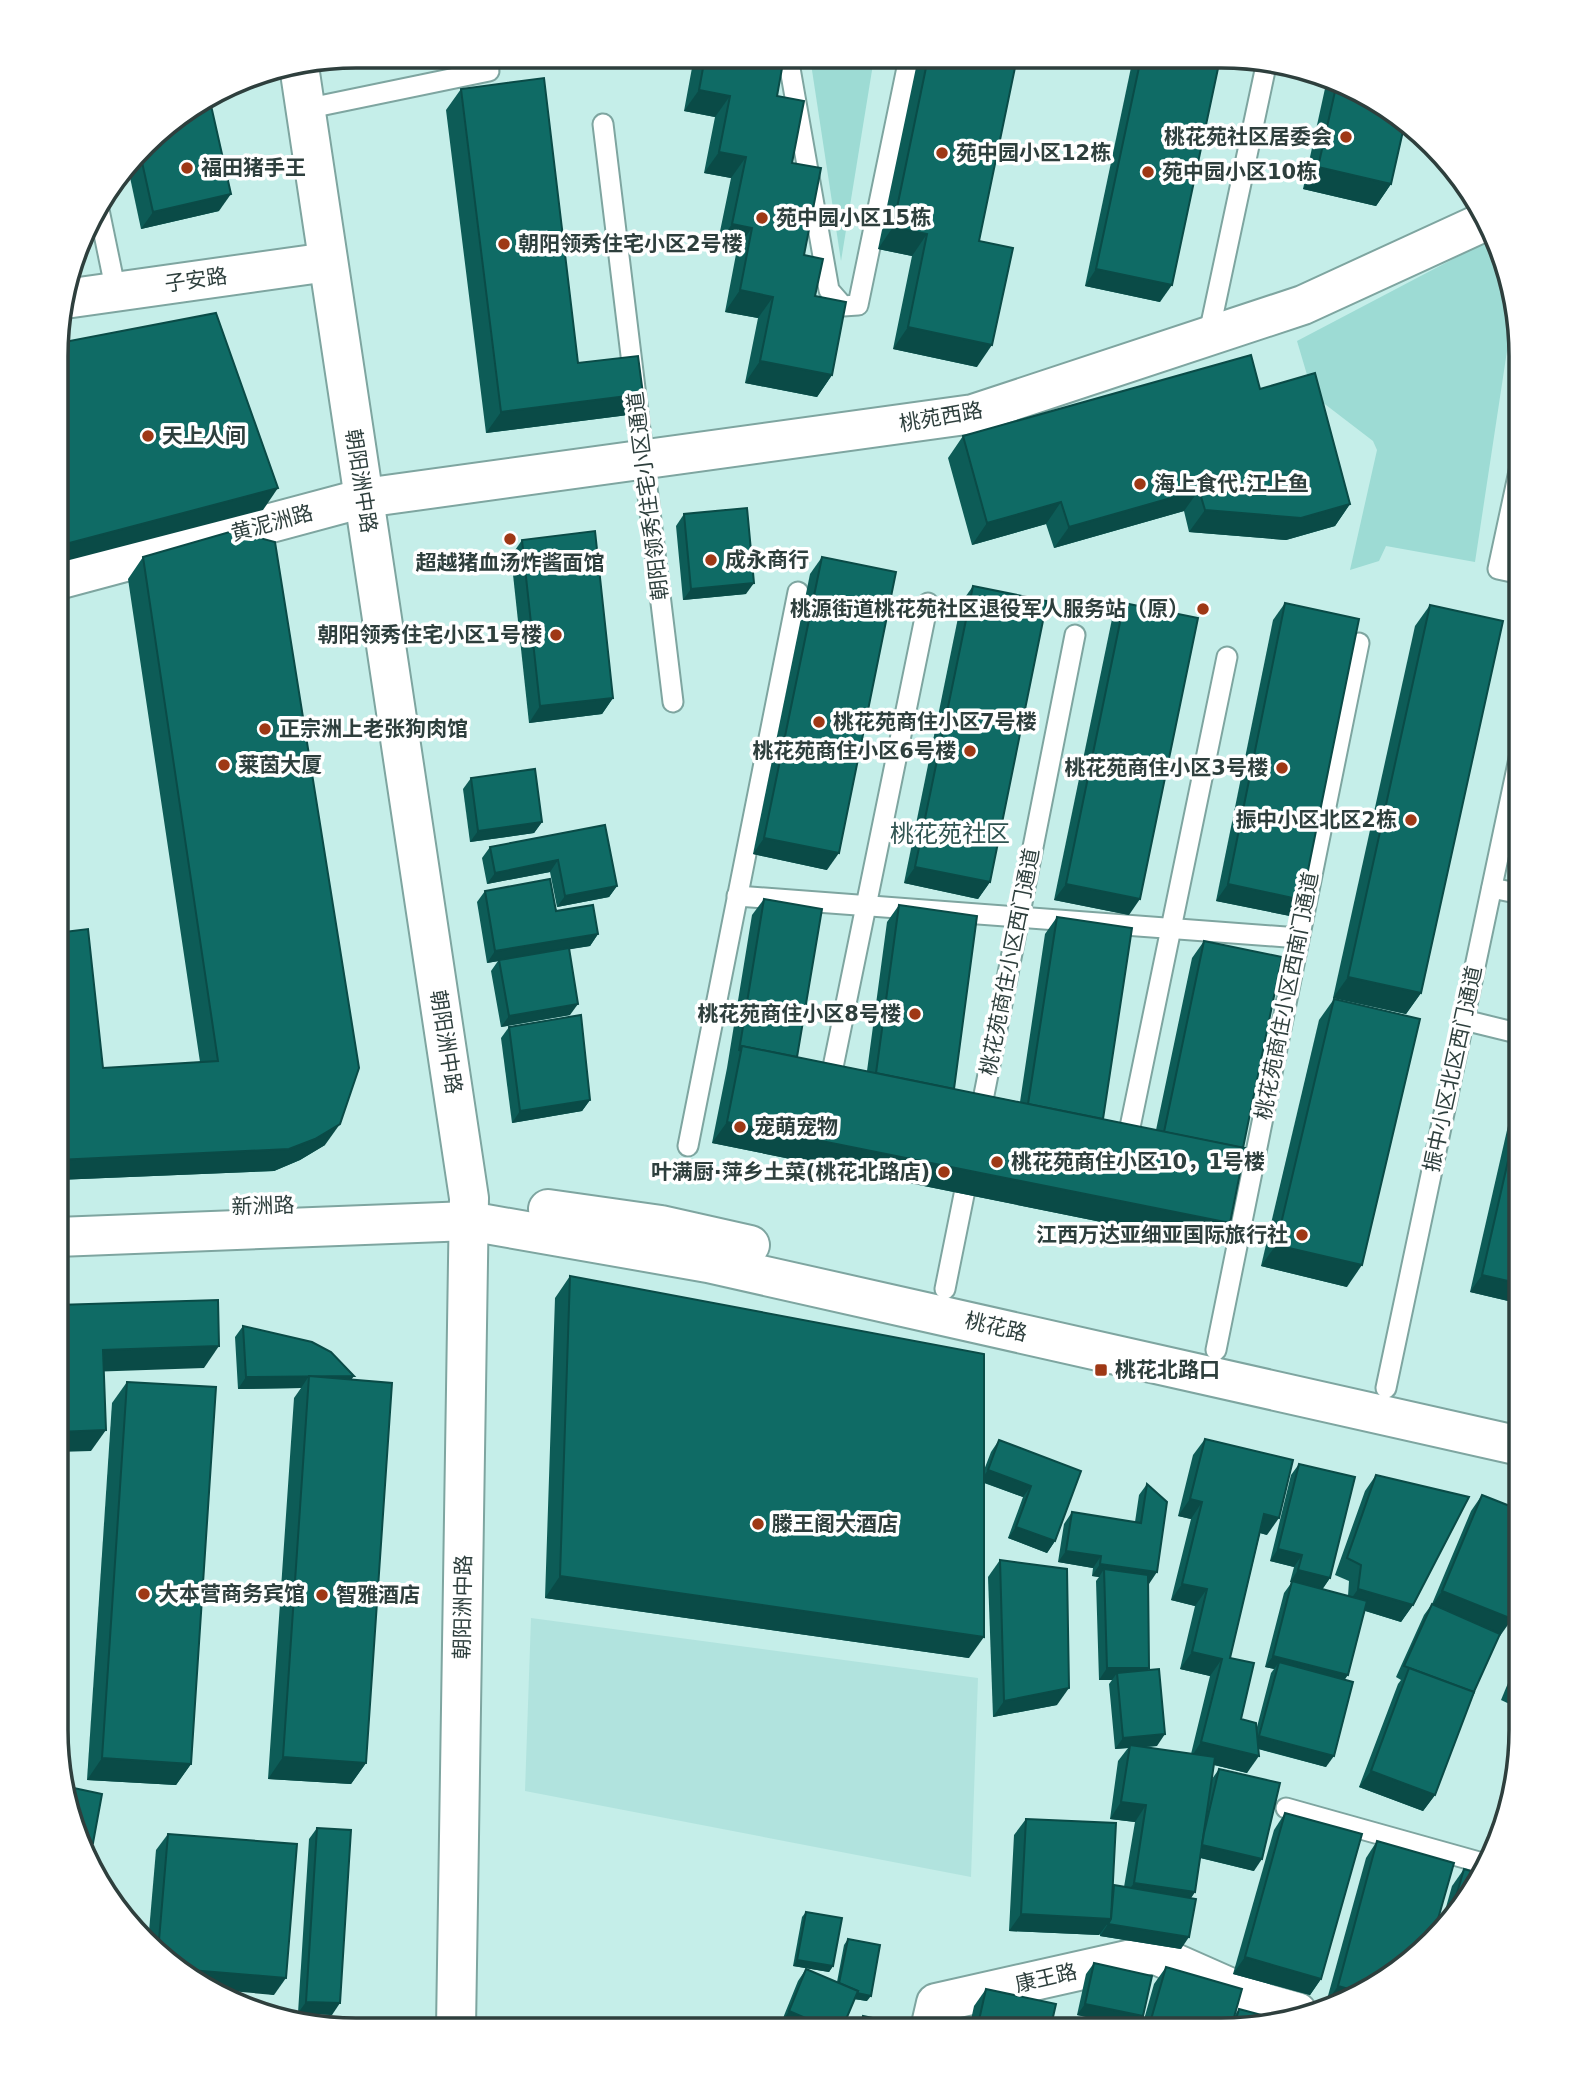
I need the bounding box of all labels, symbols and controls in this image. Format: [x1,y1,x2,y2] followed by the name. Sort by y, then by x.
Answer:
[1164,125,1332,149] place label: 桃花苑社区居委会
[1338,129,1354,145] marker: 桃花苑社区居委会
[956,141,1111,165] place label: 苑中园小区12栋
[934,145,950,161] marker: 苑中园小区12栋
[201,156,306,180] place label: 福田猪手王
[179,160,195,176] marker: 福田猪手王
[1162,160,1317,184] place label: 苑中园小区10栋
[1140,164,1156,180] marker: 苑中园小区10栋
[776,206,931,230] place label: 苑中园小区15栋
[754,210,770,226] marker: 苑中园小区15栋
[518,232,743,256] place label: 朝阳领秀住宅小区2号楼
[496,236,512,252] marker: 朝阳领秀住宅小区2号楼
[163,264,229,296] street label: 子安路
[623,390,673,602] street label: 朝阳领秀住宅小区通道
[898,398,984,436] street label: 桃苑西路
[162,424,246,448] place label: 天上人间
[341,427,381,535] street label: 朝阳洲中路
[140,428,156,444] marker: 天上人间
[1154,472,1309,496] place label: 海上食代.江上鱼
[1132,476,1148,492] marker: 海上食代.江上鱼
[228,501,316,545] street label: 黄泥洲路
[502,531,518,547] marker: 超越猪血汤炸酱面馆
[725,548,809,572] place label: 成永商行
[416,551,605,575] place label: 超越猪血汤炸酱面馆
[703,552,719,568] marker: 成永商行
[790,597,1189,621] place label: 桃源街道桃花苑社区退役军人服务站（原）
[1195,601,1211,617] marker: 桃源街道桃花苑社区退役军人服务站（原）
[317,623,542,647] place label: 朝阳领秀住宅小区1号楼
[548,627,564,643] marker: 朝阳领秀住宅小区1号楼
[833,710,1037,734] place label: 桃花苑商住小区7号楼
[811,714,827,730] marker: 桃花苑商住小区7号楼
[279,717,468,741] place label: 正宗洲上老张狗肉馆
[257,721,273,737] marker: 正宗洲上老张狗肉馆
[752,739,956,763] place label: 桃花苑商住小区6号楼
[962,743,978,759] marker: 桃花苑商住小区6号楼
[238,753,322,777] place label: 莱茵大厦
[1064,756,1268,780] place label: 桃花苑商住小区3号楼
[216,757,232,773] marker: 莱茵大厦
[1274,760,1290,776] marker: 桃花苑商住小区3号楼
[1235,808,1397,832] place label: 振中小区北区2栋
[1403,812,1419,828] marker: 振中小区北区2栋
[890,820,1010,848] district label: 桃花苑社区
[976,846,1044,1078] street label: 桃花苑商住小区西门通道
[1251,870,1323,1122] street label: 桃花苑商住小区西南门通道
[1419,964,1487,1174] street label: 振中小区北区西门通道
[426,988,466,1096] street label: 朝阳洲中路
[697,1002,901,1026] place label: 桃花苑商住小区8号楼
[907,1006,923,1022] marker: 桃花苑商住小区8号楼
[754,1115,838,1139] place label: 宠萌宠物
[732,1119,748,1135] marker: 宠萌宠物
[1011,1150,1265,1174] place label: 桃花苑商住小区10，1号楼
[989,1154,1005,1170] marker: 桃花苑商住小区10，1号楼
[651,1160,930,1184] place label: 叶满厨·萍乡土菜(桃花北路店)
[936,1164,952,1180] marker: 叶满厨·萍乡土菜(桃花北路店)
[231,1193,295,1219] street label: 新洲路
[1036,1223,1288,1247] place label: 江西万达亚细亚国际旅行社
[1294,1227,1310,1243] marker: 江西万达亚细亚国际旅行社
[963,1308,1029,1346] street label: 桃花路
[1115,1358,1220,1382] place label: 桃花北路口
[1093,1362,1109,1378] marker: 桃花北路口
[772,1512,898,1536] place label: 滕王阁大酒店
[750,1516,766,1532] marker: 滕王阁大酒店
[450,1554,476,1660] street label: 朝阳洲中路
[158,1582,305,1606] place label: 大本营商务宾馆
[336,1583,420,1607] place label: 智雅酒店
[136,1586,152,1602] marker: 大本营商务宾馆
[314,1587,330,1603] marker: 智雅酒店
[1013,1959,1079,1997] street label: 康王路

